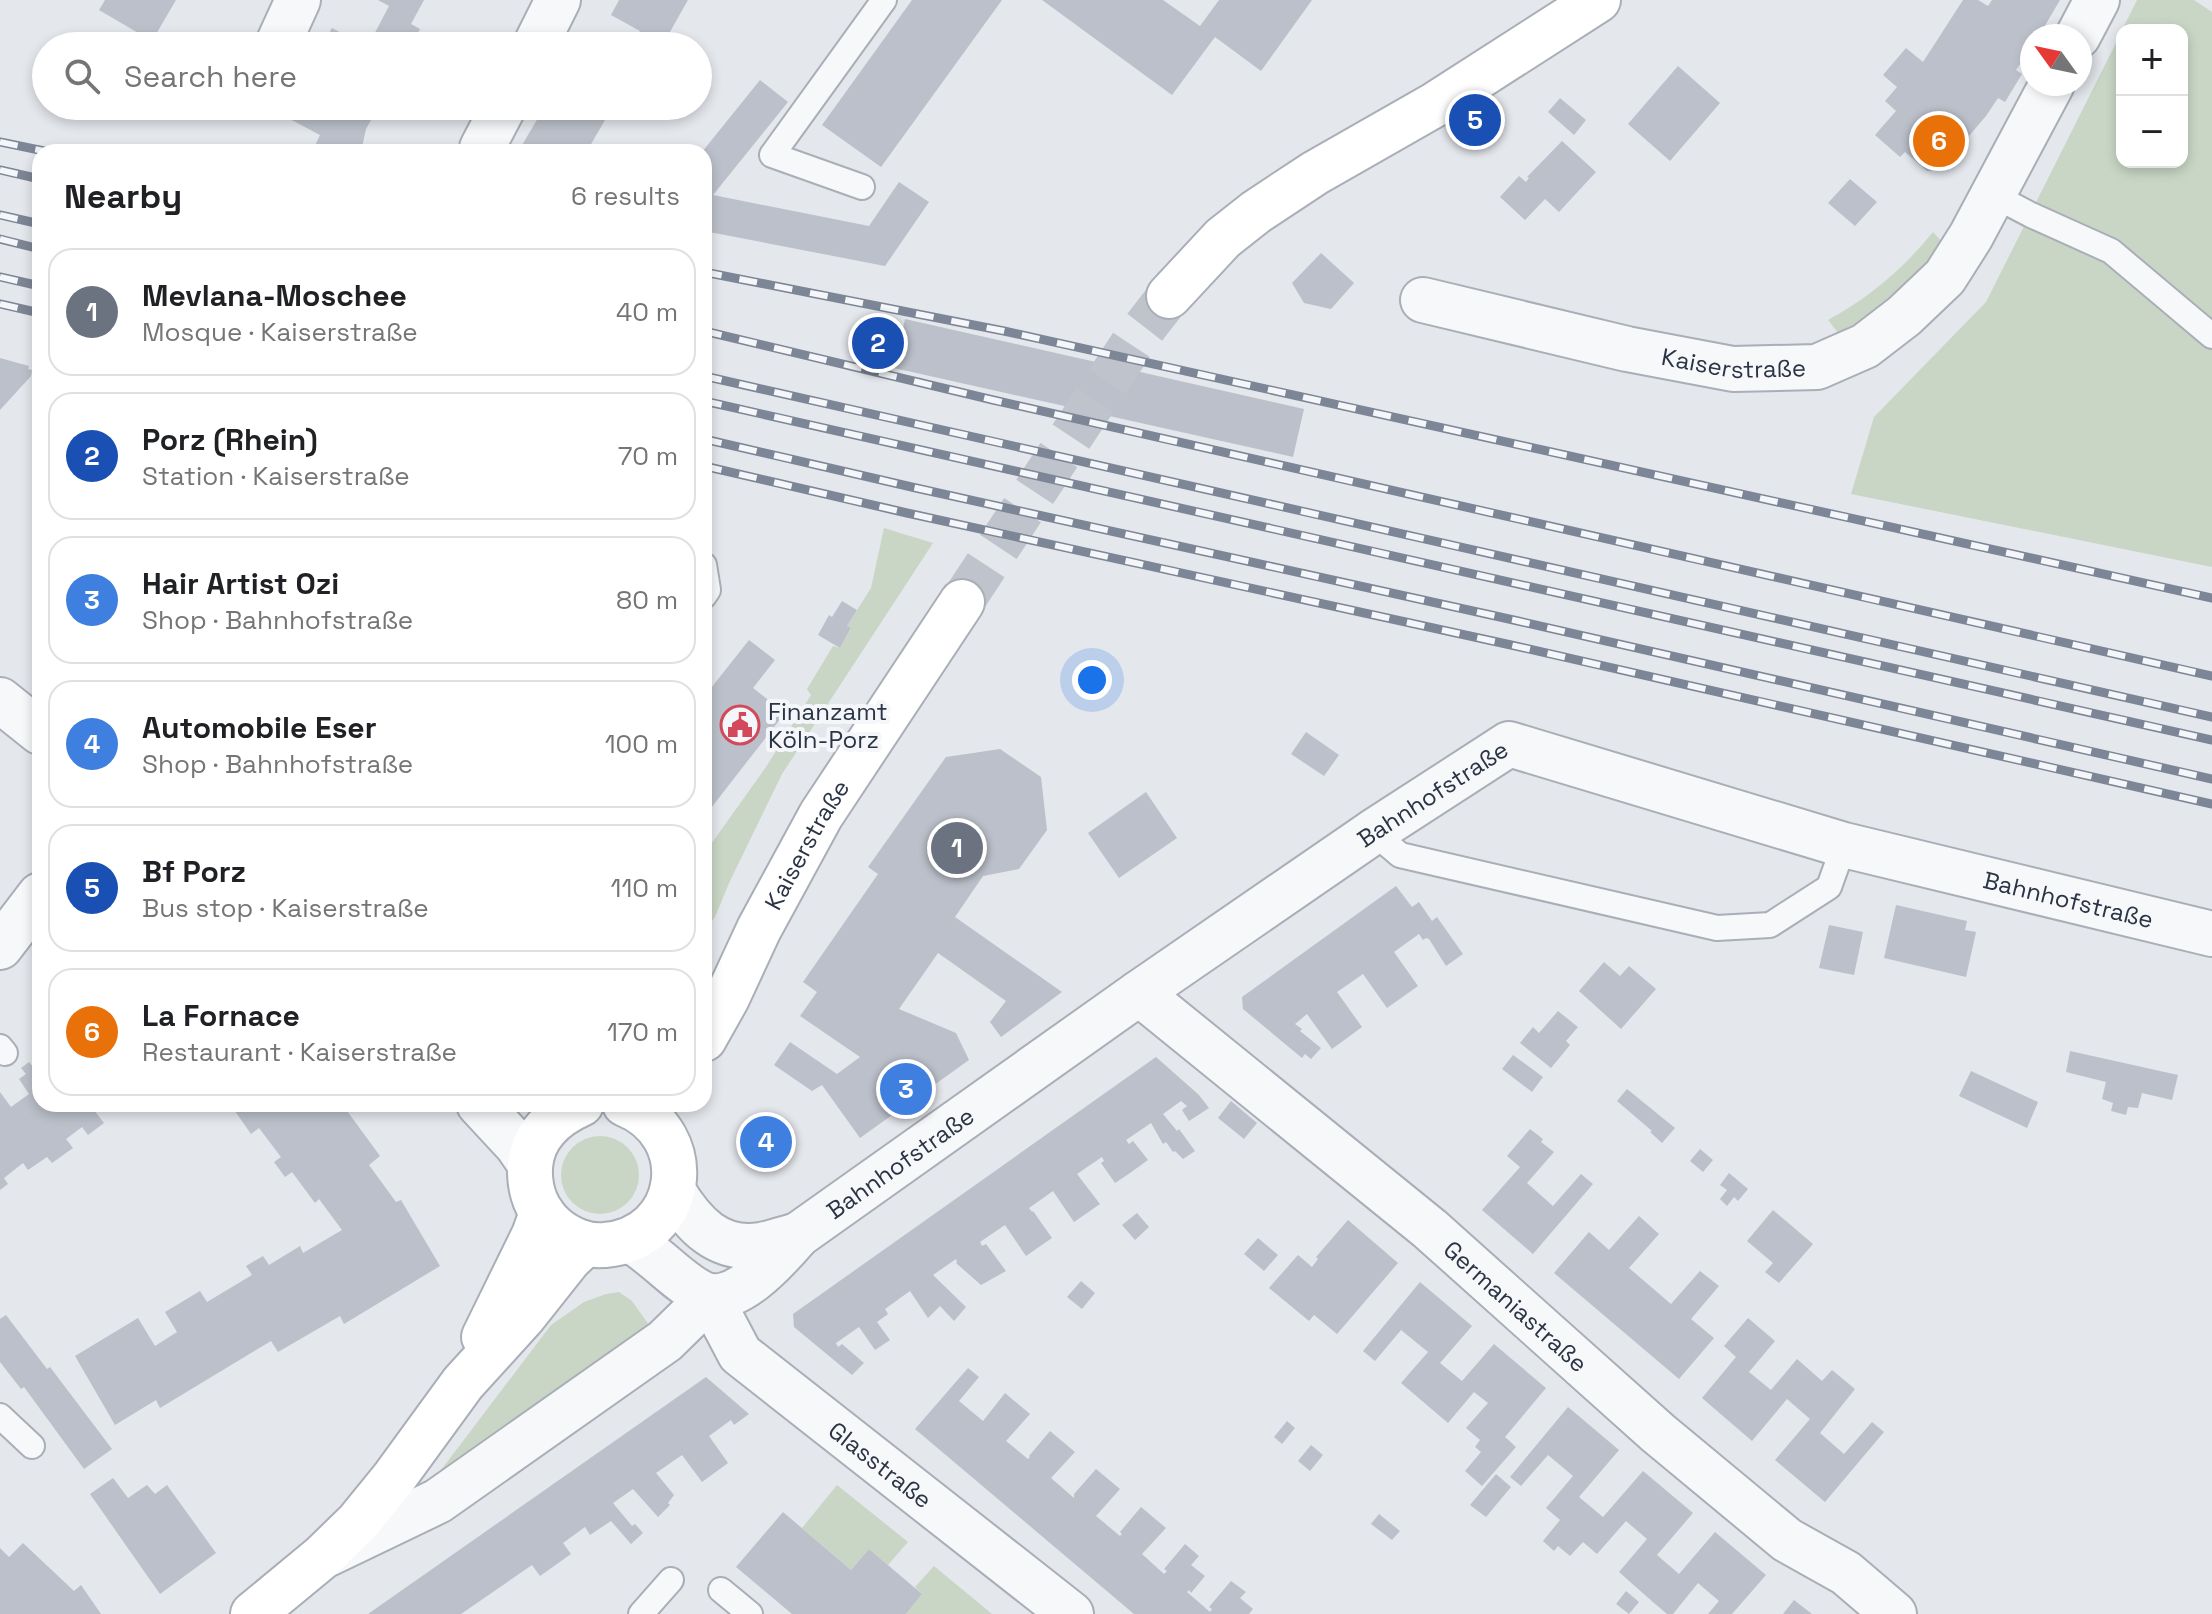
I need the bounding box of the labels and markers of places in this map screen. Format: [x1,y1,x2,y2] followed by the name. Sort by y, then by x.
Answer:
[1449,90,1501,150] pin: 5
[1913,111,1965,171] pin: 6
[852,313,904,373] pin: 2
[768,696,888,755] place label: Finanzamt Köln-Porz
[719,704,761,746] public building icon: Finanzamt Köln-Porz
[931,818,983,878] pin: 1
[880,1059,932,1119] pin: 3
[740,1112,792,1172] pin: 4

